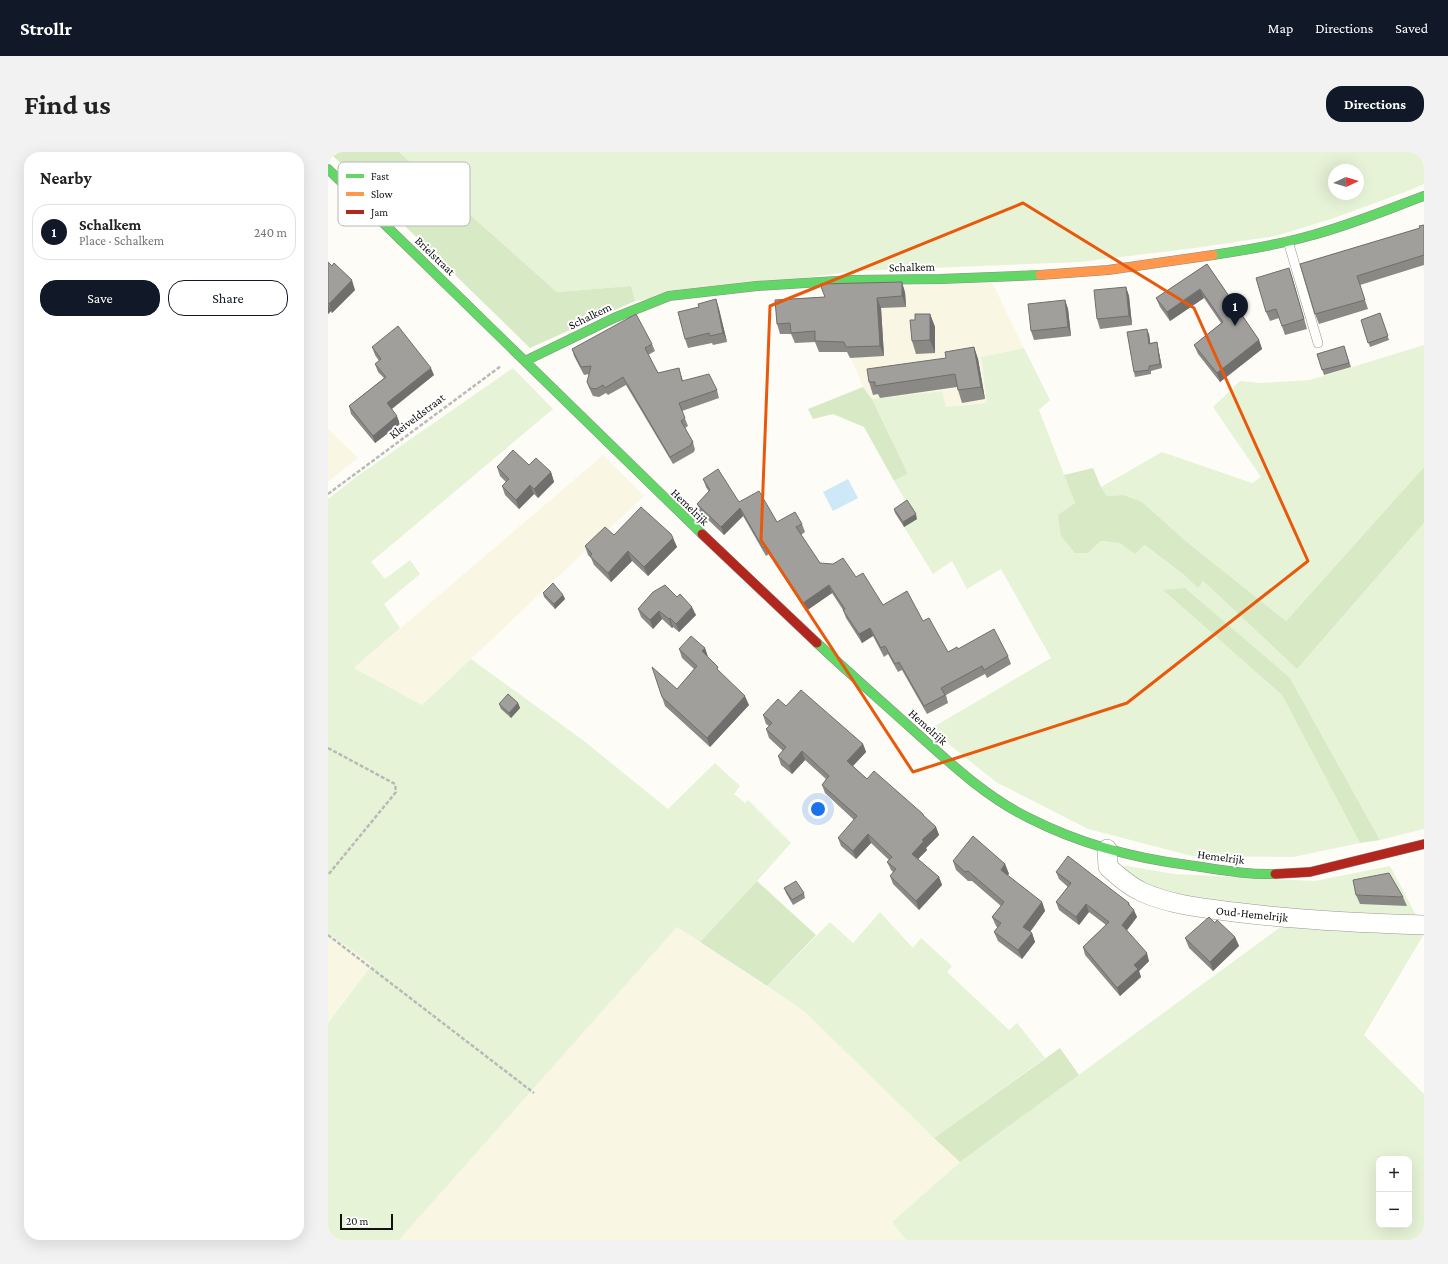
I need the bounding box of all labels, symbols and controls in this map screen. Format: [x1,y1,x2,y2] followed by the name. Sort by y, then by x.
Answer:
[20,18,72,39] text: Strollr
[1268,20,1293,36] text: Map
[1315,20,1373,36] text: Directions
[1395,20,1428,36] text: Saved
[1326,86,1424,122] button: Directions
[24,89,111,120] text: Find us
[338,162,470,226] legend
[1328,164,1364,200] north arrow
[40,169,92,188] text: Nearby
[371,170,390,182] text: Fast
[371,188,393,200] text: Slow
[370,206,388,219] text: Jam
[79,217,141,233] text: Schalkem
[52,225,56,240] text: 1
[254,225,287,240] text: 240 m
[79,233,164,248] text: Place · Schalkem
[412,234,459,279] street label: Brielstraat
[889,260,936,274] street label: Schalkem
[40,280,160,316] button: Save
[168,280,288,316] button: Share
[1222,293,1248,326] pin: 1
[566,299,614,332] street label: Schalkem
[386,390,449,442] street label: Kleiveldstraat
[668,486,712,529] street label: Hemelrijk
[906,706,950,748] street label: Hemelrijk
[808,799,828,819] your location
[1197,847,1246,867] street label: Hemelrijk
[1215,903,1289,925] street label: Oud-Hemelrijk
[1376,1156,1412,1228] map controls
[1376,1156,1412,1192] button: +
[1376,1192,1412,1228] button: −
[340,1212,393,1231] scale bar
[346,1215,368,1227] text: 20 m

